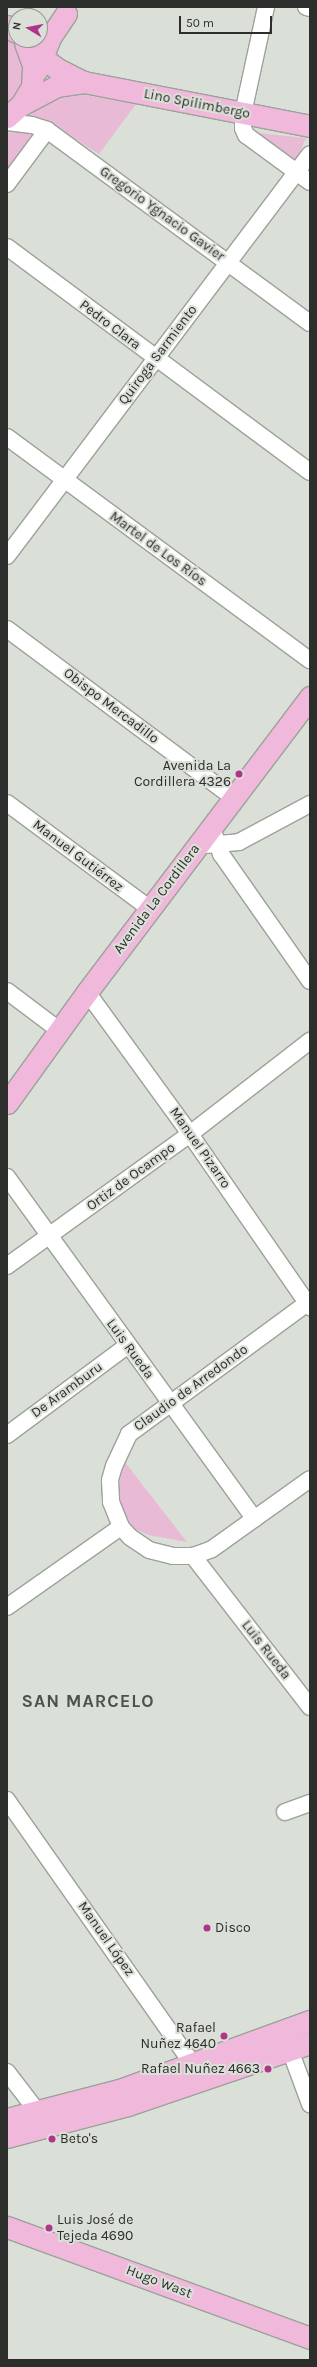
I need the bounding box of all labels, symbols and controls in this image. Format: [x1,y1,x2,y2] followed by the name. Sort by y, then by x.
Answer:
[8,8,48,48] north arrow
[181,8,274,34] scale bar
[186,16,214,30] text: 50 m
[10,21,24,31] text: N
[142,85,252,123] street label: Lino Spilimbergo
[96,163,228,265] street label: Gregorio Ygnacio Gavier
[76,297,144,353] street label: Pedro Clara
[115,302,201,408] street label: Quiroga Sarmiento
[106,508,210,590] street label: Martel de Los Ríos
[60,665,162,747] street label: Obispo Mercadillo
[134,758,231,790] place label: Avenida La Cordillera 4326
[234,769,244,779] marker: Avenida La Cordillera 4326
[29,816,127,896] street label: Manuel Gutiérrez
[110,841,204,957] street label: Avenida La Cordillera
[166,1104,234,1192] street label: Manuel Pizarro
[84,1139,178,1215] street label: Ortiz de Ocampo
[103,1316,157,1382] street label: Luis Rueda
[131,1341,251,1435] street label: Claudio de Arredondo
[28,1359,106,1421] street label: De Aramburu
[238,1617,294,1683] street label: Luis Rueda
[22,1690,154,1712] district label: SAN MARCELO
[74,1898,138,1980] street label: Manuel López
[215,1920,251,1936] place label: Disco
[202,1923,212,1933] marker: Disco
[140,2020,216,2052] place label: Rafael Nuñez 4640
[219,2031,229,2041] marker: Rafael Nuñez 4640
[141,2061,260,2077] place label: Rafael Nuñez 4663
[263,2064,273,2074] marker: Rafael Nuñez 4663
[60,2131,98,2147] place label: Beto's
[47,2134,57,2144] marker: Beto's
[57,2212,134,2244] place label: Luis José de Tejeda 4690
[44,2223,54,2233] marker: Luis José de Tejeda 4690
[124,2262,194,2302] street label: Hugo Wast

